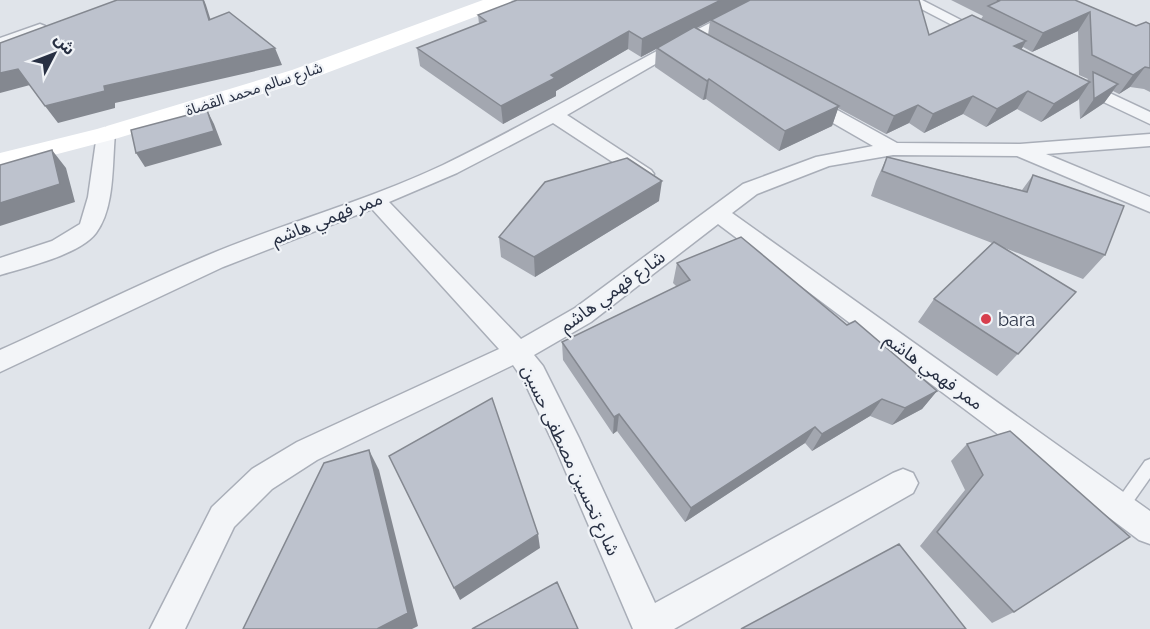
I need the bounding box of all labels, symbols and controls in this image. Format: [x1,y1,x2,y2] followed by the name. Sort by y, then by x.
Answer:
[24,24,84,84] north arrow
[50,30,79,59] text: ش
[183,58,326,122] street label: شارع سالم محمد القضاة
[269,187,386,252] street label: ممر فهمي هاشم
[555,246,671,339] street label: شارع فهمي هاشم
[998,309,1035,330] place label: bara
[979,312,993,326] marker: bara
[879,328,987,416] street label: ممر فهمي هاشم
[514,361,624,560] street label: شارع تحسين مصطفى حسين

